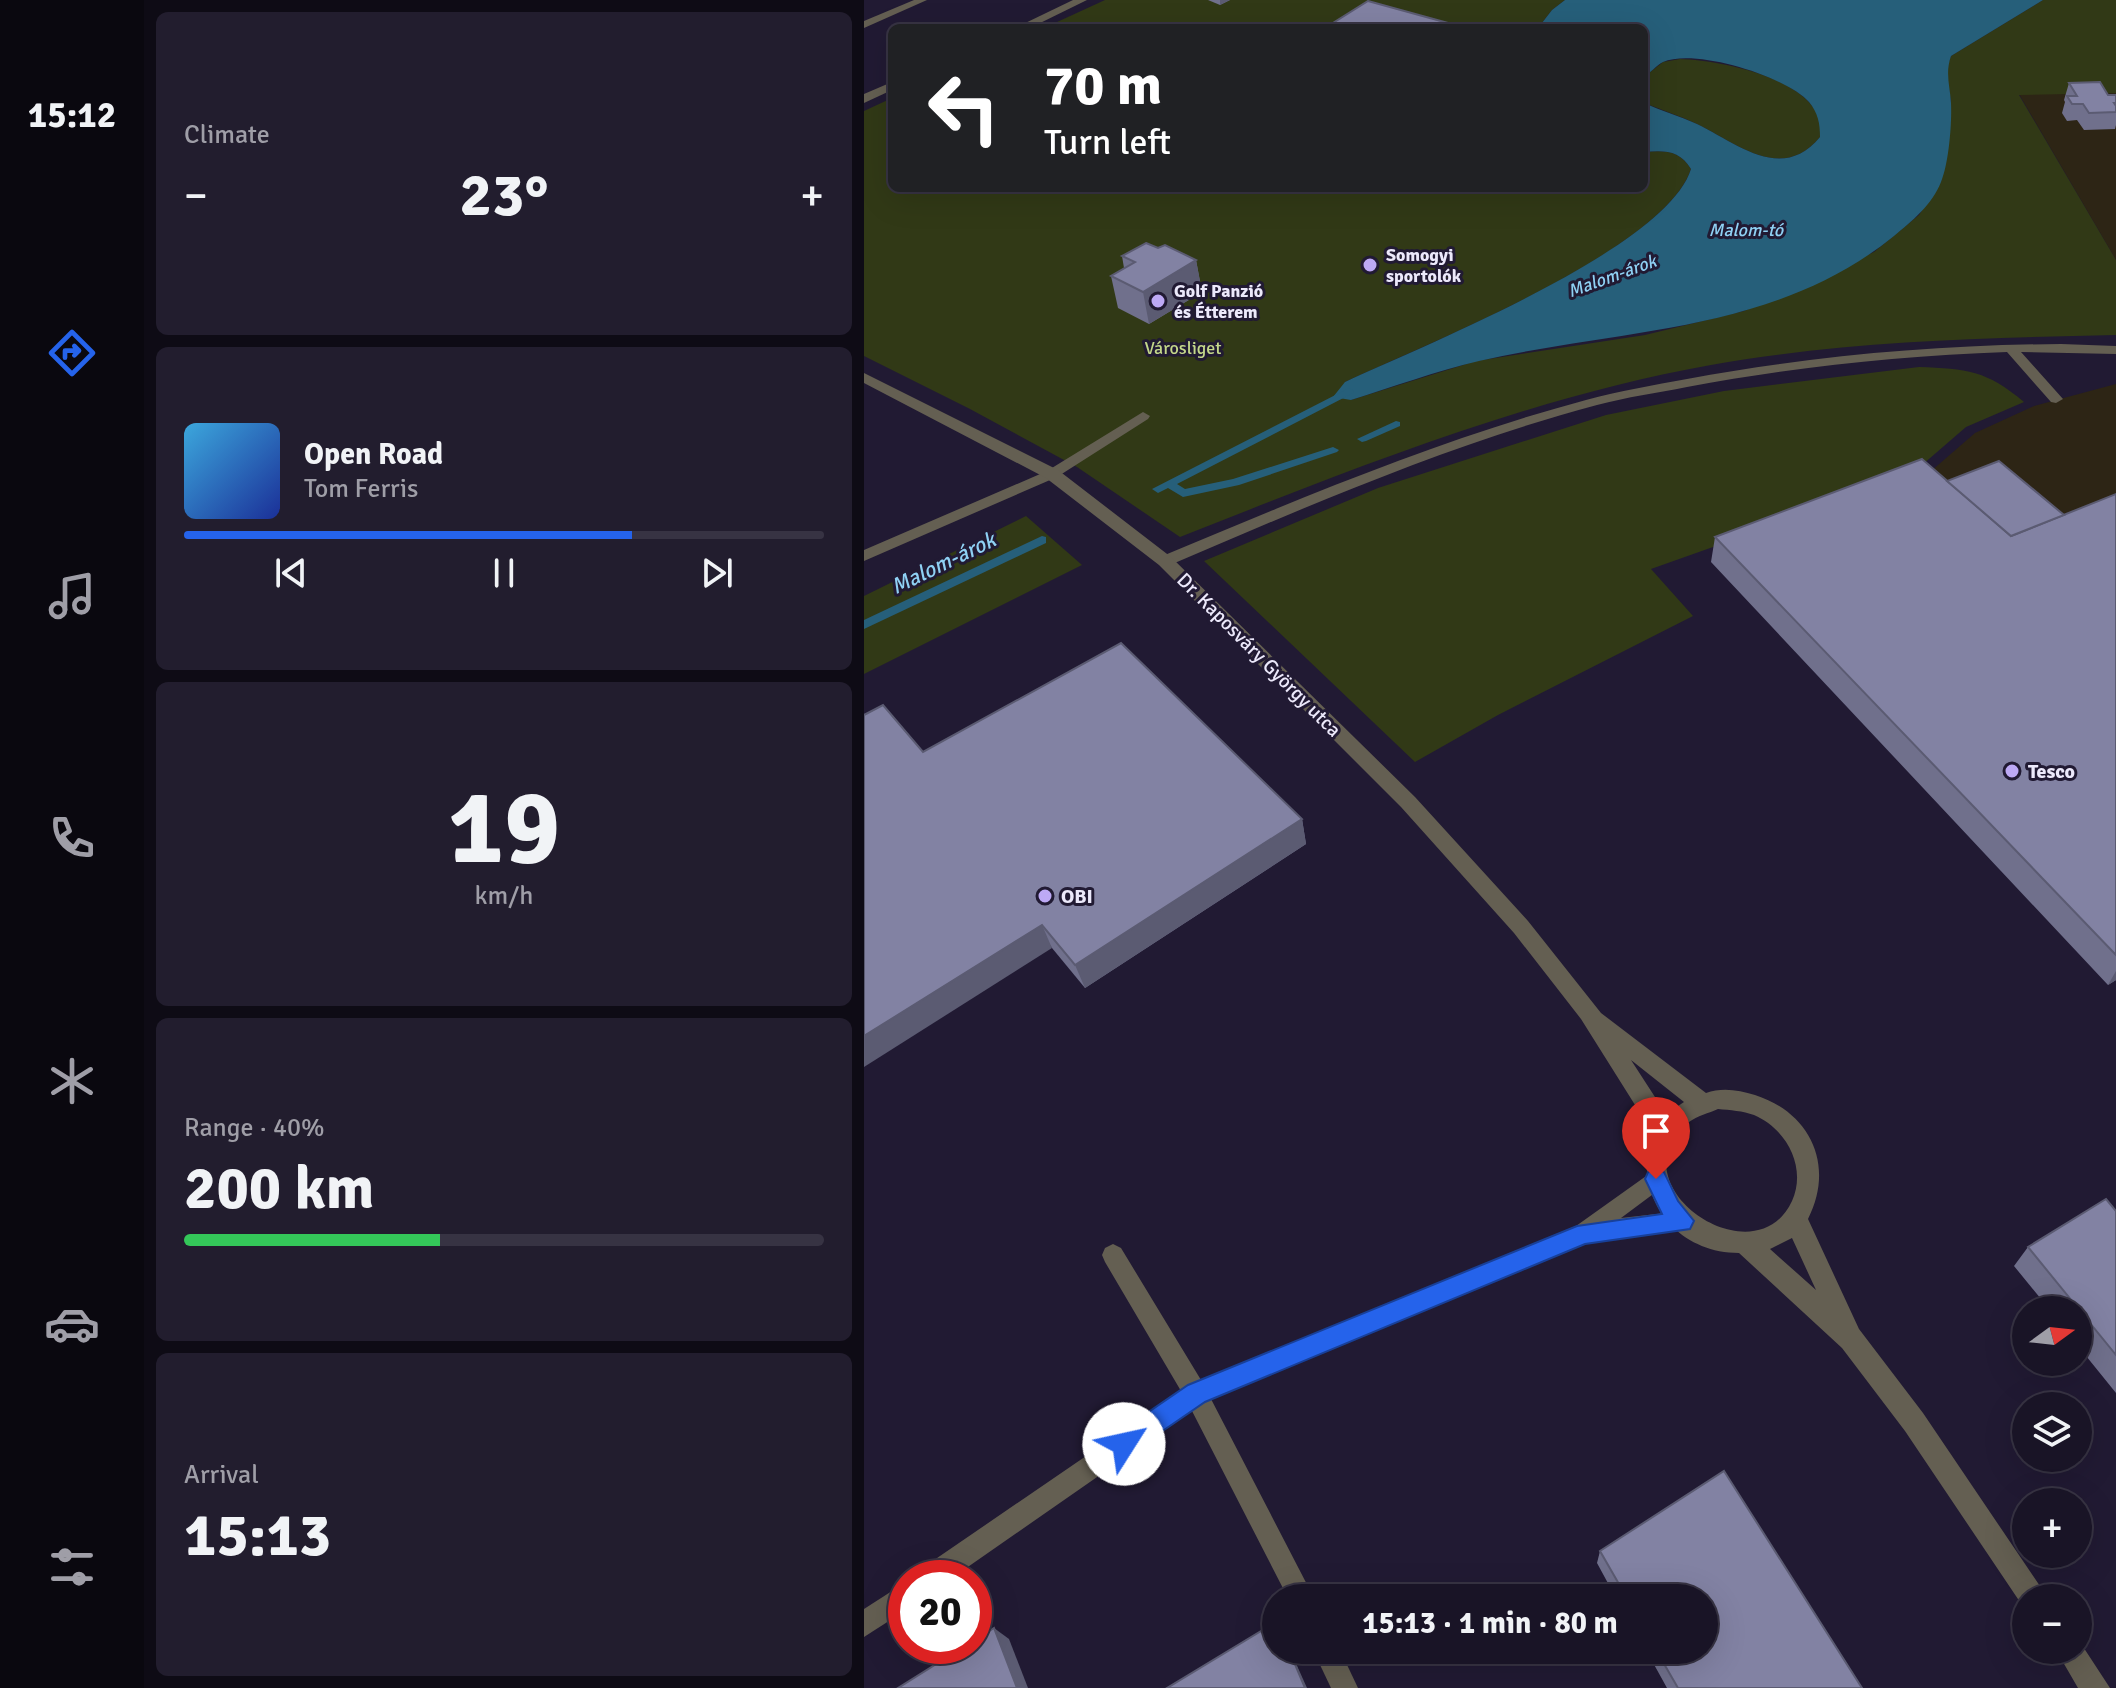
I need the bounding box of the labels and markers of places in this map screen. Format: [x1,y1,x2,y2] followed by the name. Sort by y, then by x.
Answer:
[1386,244,1462,287] place label: Somogyi sportolók
[1361,256,1379,274] marker: Somogyi sportolók
[1174,280,1263,323] place label: Golf Panzió és Étterem
[1149,292,1167,310] marker: Golf Panzió és Étterem
[2028,759,2075,784] place label: Tesco
[2003,762,2021,780] marker: Tesco
[1061,884,1093,909] place label: OBI
[1036,887,1054,905] marker: OBI
[1622,1097,1690,1179] pin

